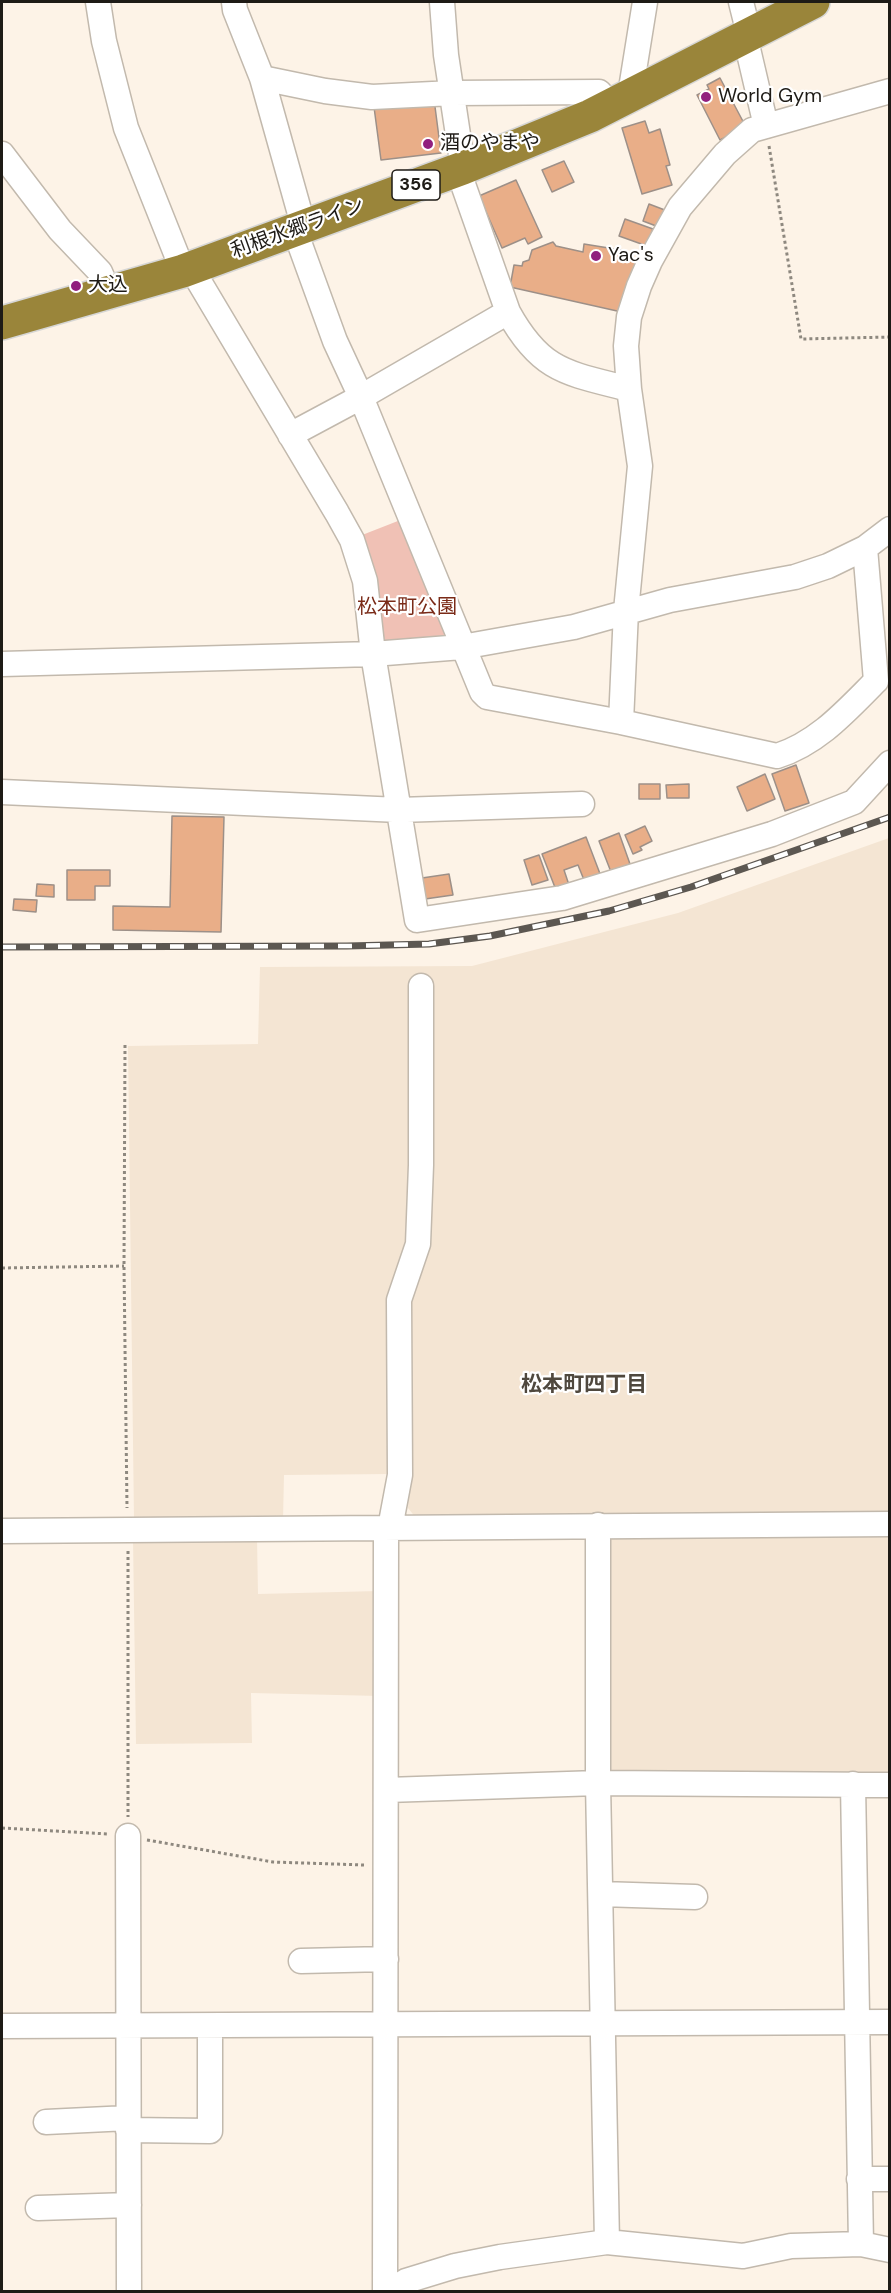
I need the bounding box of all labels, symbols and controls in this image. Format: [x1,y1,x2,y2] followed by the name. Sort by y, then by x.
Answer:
[718,85,822,109] place label: World Gym
[699,90,713,104] marker: World Gym
[440,132,540,156] place label: 酒のやまや
[421,137,435,151] marker: 酒のやまや
[392,170,440,200] road number: 356
[228,194,368,264] street label: 利根水郷ライン
[608,244,654,268] place label: Yac's
[589,249,603,263] marker: Yac's
[88,274,128,298] place label: 大込
[69,279,83,293] marker: 大込
[357,596,457,620] park label: 松本町公園
[521,1372,647,1398] district label: 松本町四丁目

